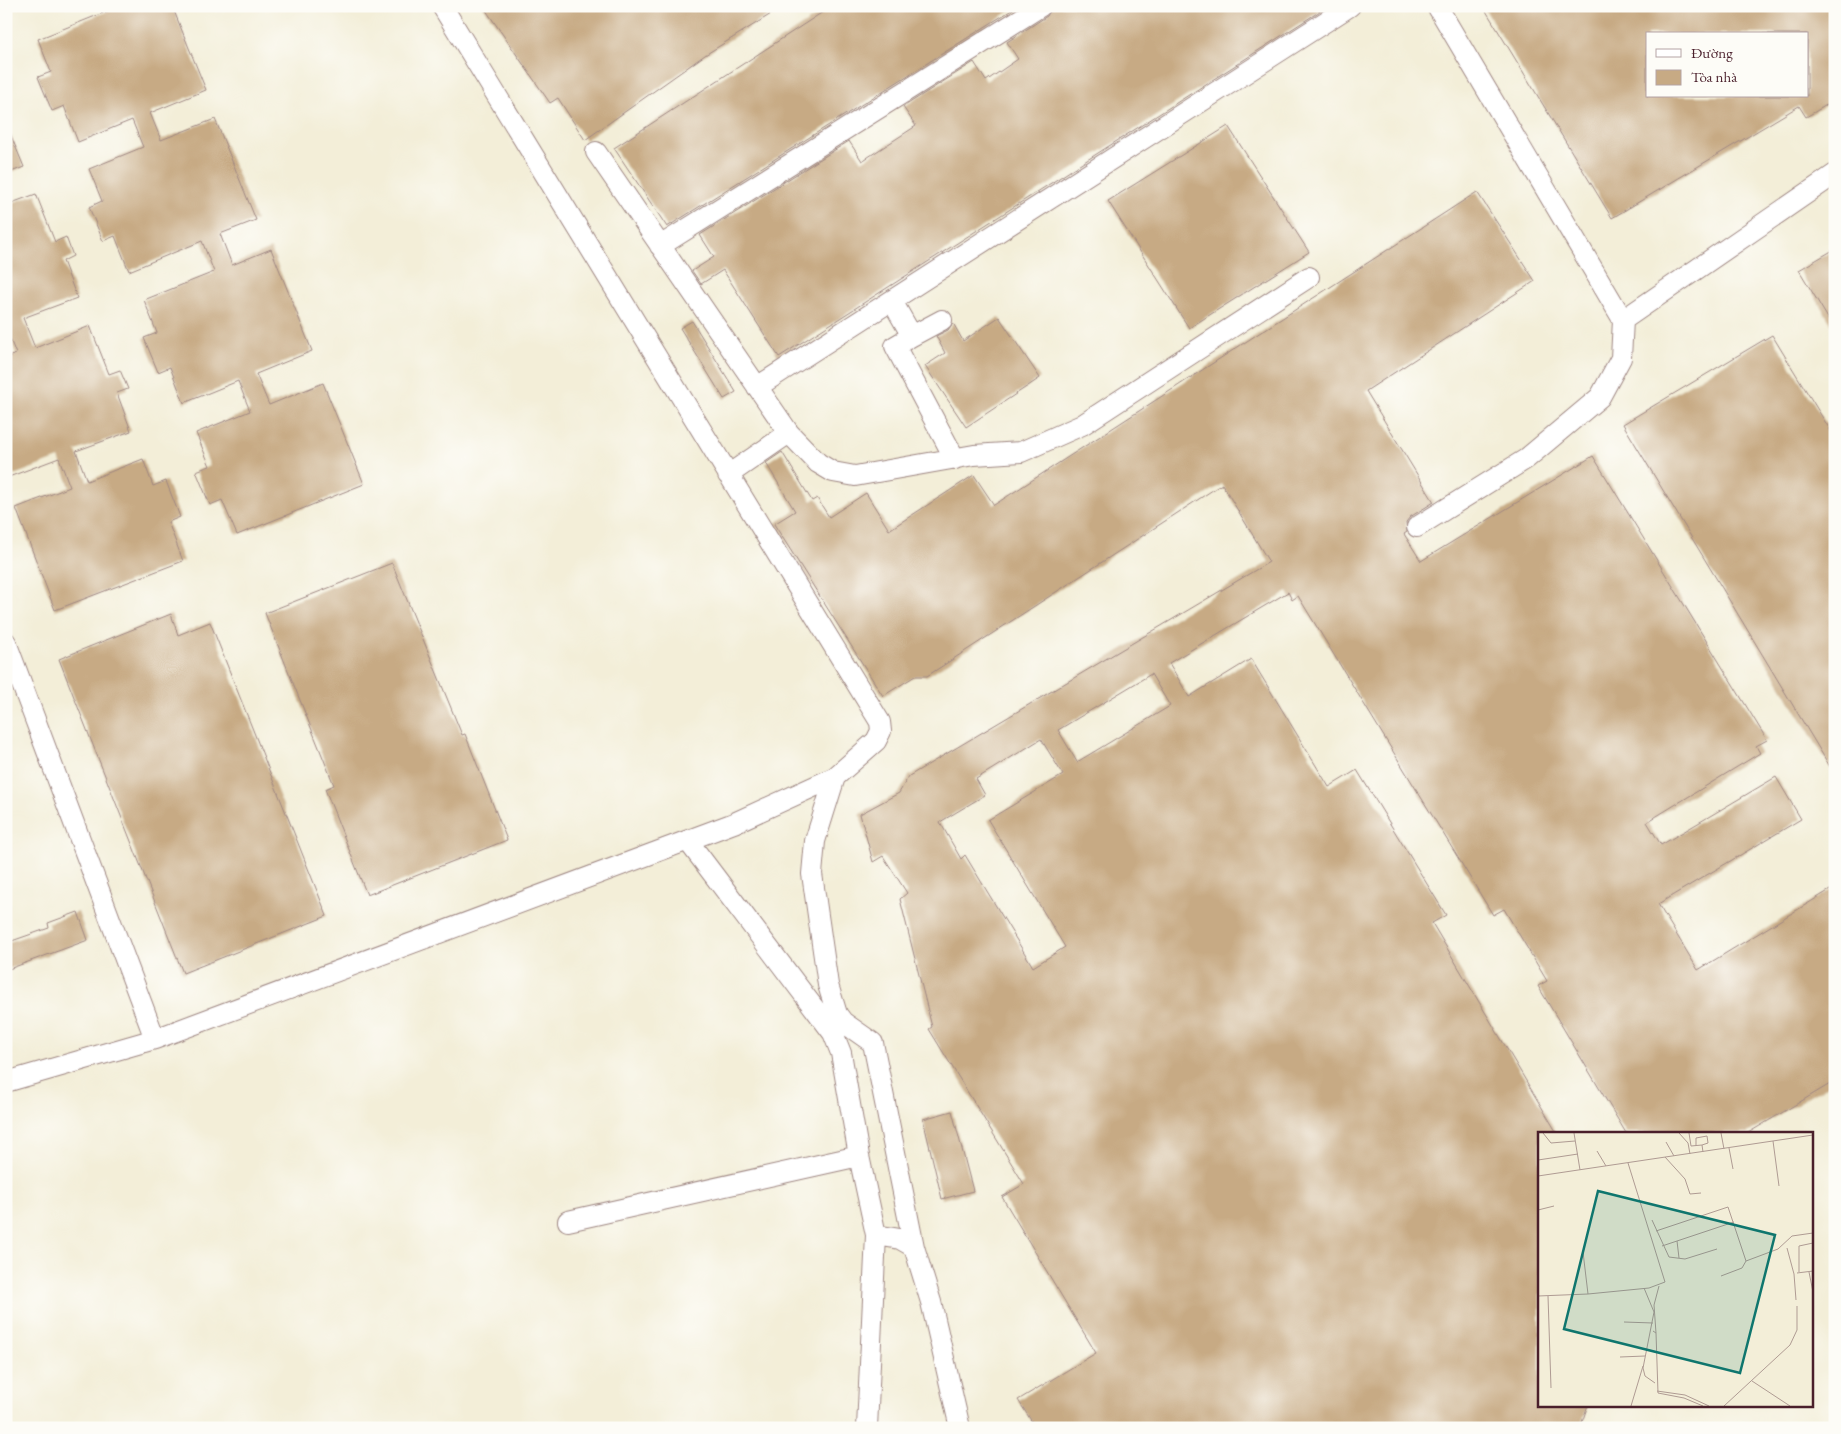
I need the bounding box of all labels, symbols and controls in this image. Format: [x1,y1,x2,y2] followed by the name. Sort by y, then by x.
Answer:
[1646,32,1808,98] legend
[1691,43,1733,62] text: Đường
[1691,67,1737,86] text: Tòa nhà
[1538,1132,1814,1406] inset map

